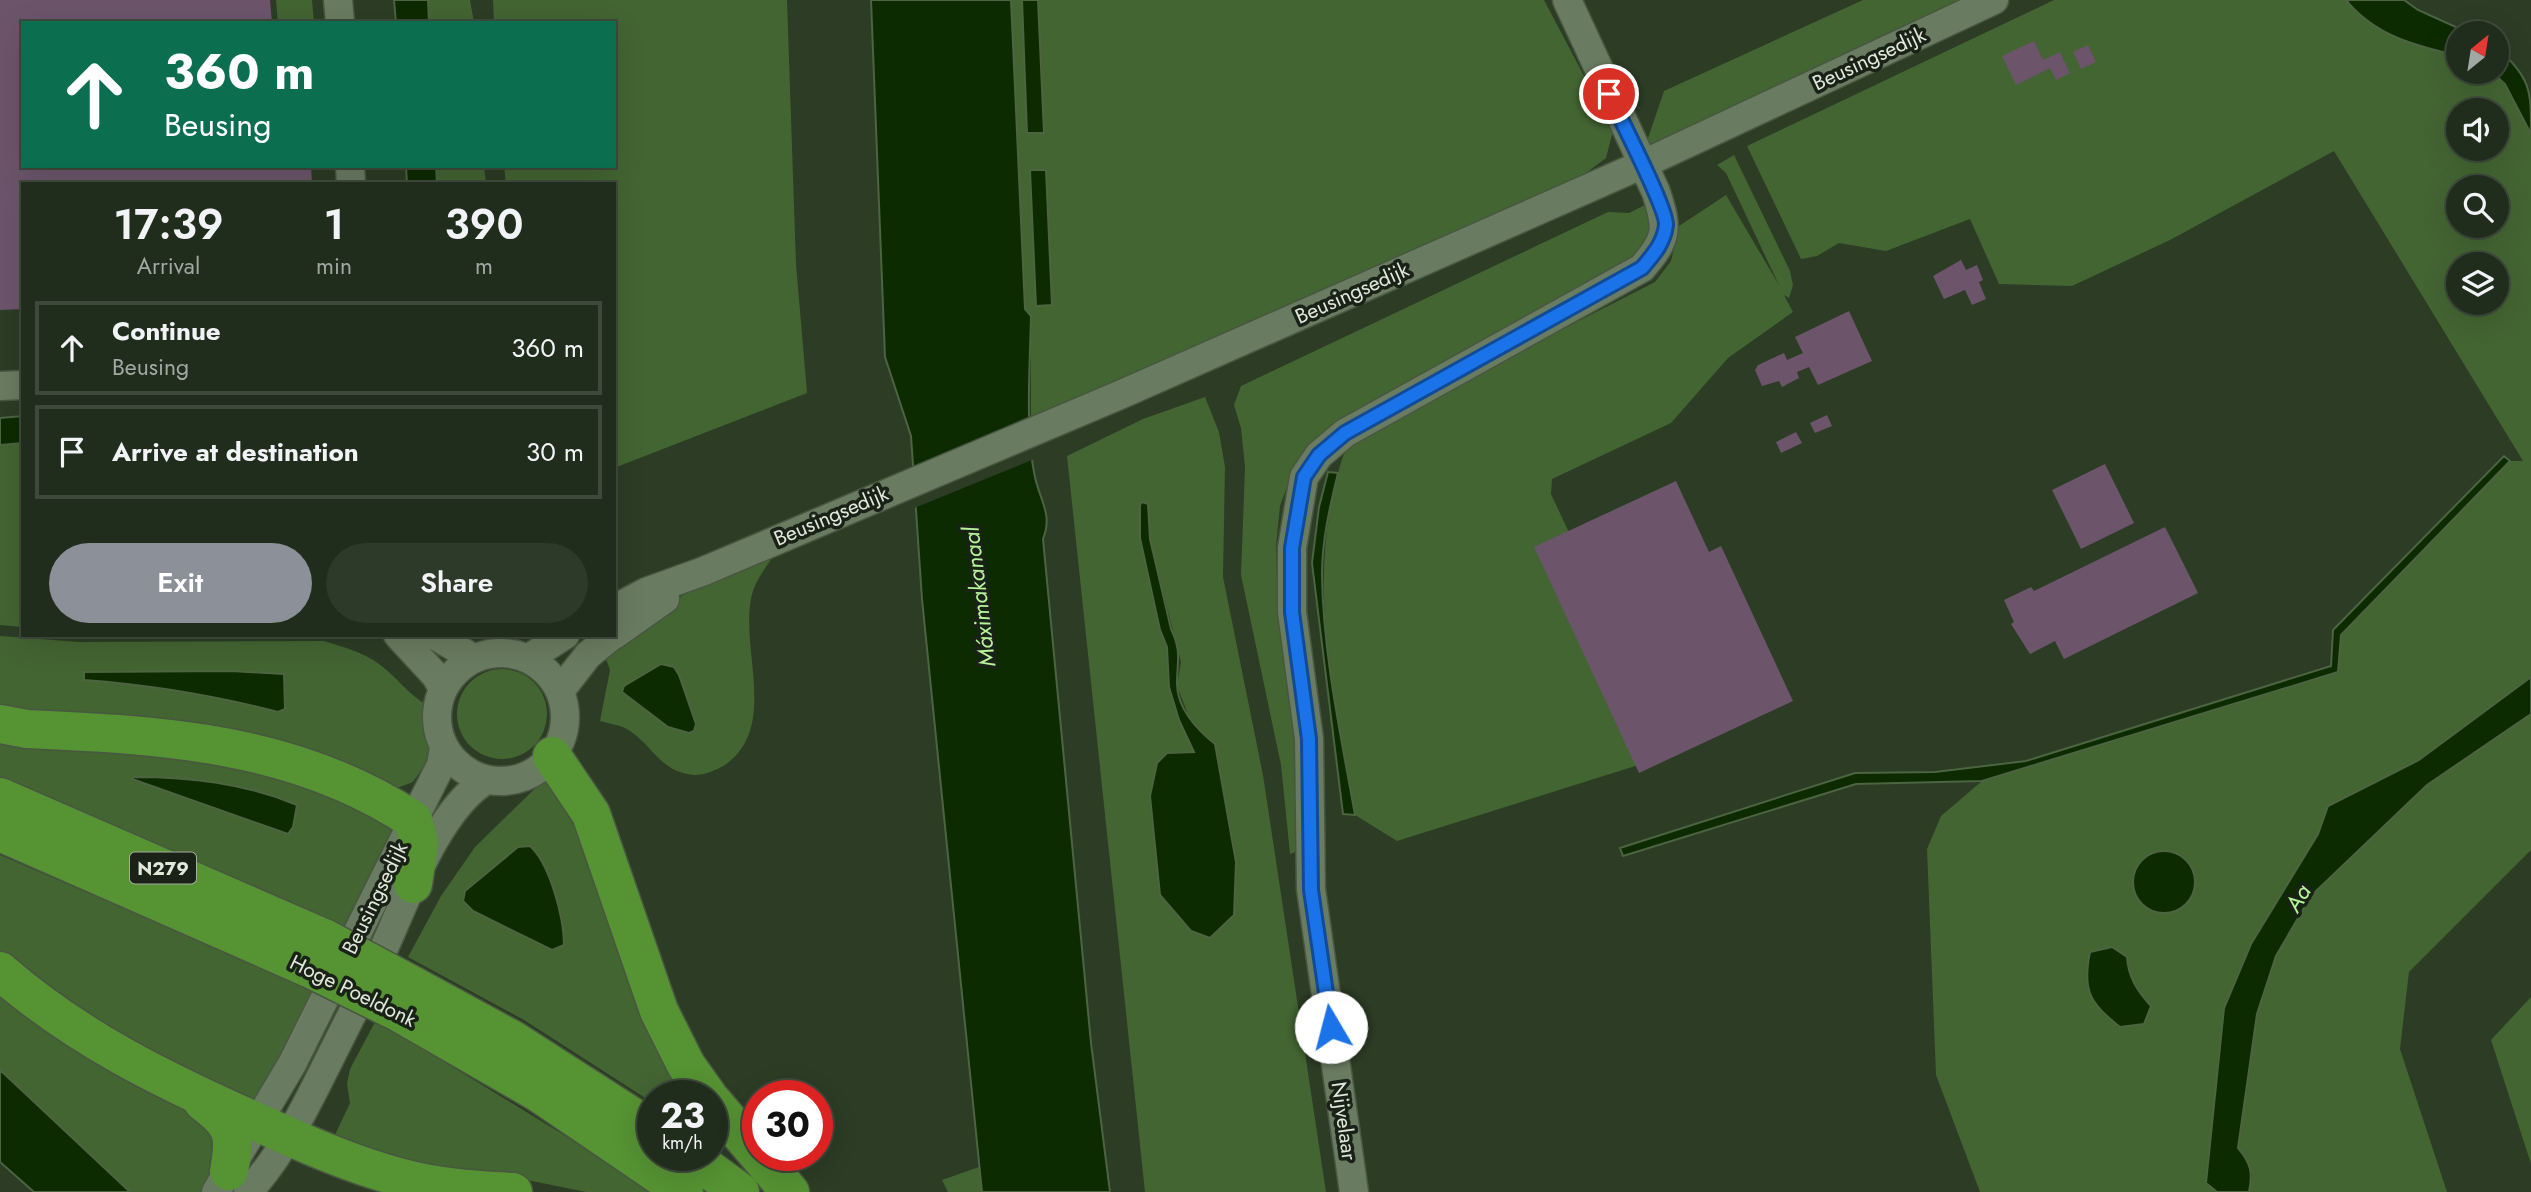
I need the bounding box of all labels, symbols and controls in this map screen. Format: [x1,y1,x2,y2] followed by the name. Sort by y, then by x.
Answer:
[1808,19,1931,98] street label: Beusingsedijk
[2446,21,2510,84] north arrow
[2446,21,2509,315] map controls
[164,37,315,107] text: 360 m
[49,49,140,140] icon: ahead
[1579,64,1639,124] pin
[1590,75,1628,113] icon: arrive
[2446,98,2509,161] button: sound
[164,102,271,148] text: Beusing
[2446,175,2509,238] button: search
[113,194,224,255] text: 17:39
[324,194,344,255] text: 1
[445,194,524,255] text: 390
[137,249,200,283] text: Arrival
[316,249,352,283] text: min
[475,249,493,283] text: m
[2446,252,2509,315] button: layers
[1290,254,1414,331] street label: Beusingsedijk
[112,312,221,350] text: Continue
[53,329,91,367] icon: ahead
[511,329,584,367] text: 360 m
[112,350,189,384] text: Beusing
[53,433,91,471] icon: arrive
[112,433,359,471] text: Arrive at destination
[526,433,584,471] text: 30 m
[769,478,894,554] street label: Beusingsedijk
[953,524,1004,669] water label: Máximakanaal
[49,543,312,623] button: Exit
[326,543,588,623] button: Share
[335,836,415,959] street label: Beusingsedijk
[130,852,196,884] road number: N279
[2276,877,2320,919] water label: Aa
[285,947,422,1035] street label: Hoge Poeldonk
[1294,990,1368,1064] position arrow
[742,1080,833,1171] speed limit sign: 30
[1324,1080,1364,1163] street label: Nijvelaar
[660,1091,705,1141] text: 23
[662,1130,703,1156] text: km/h

